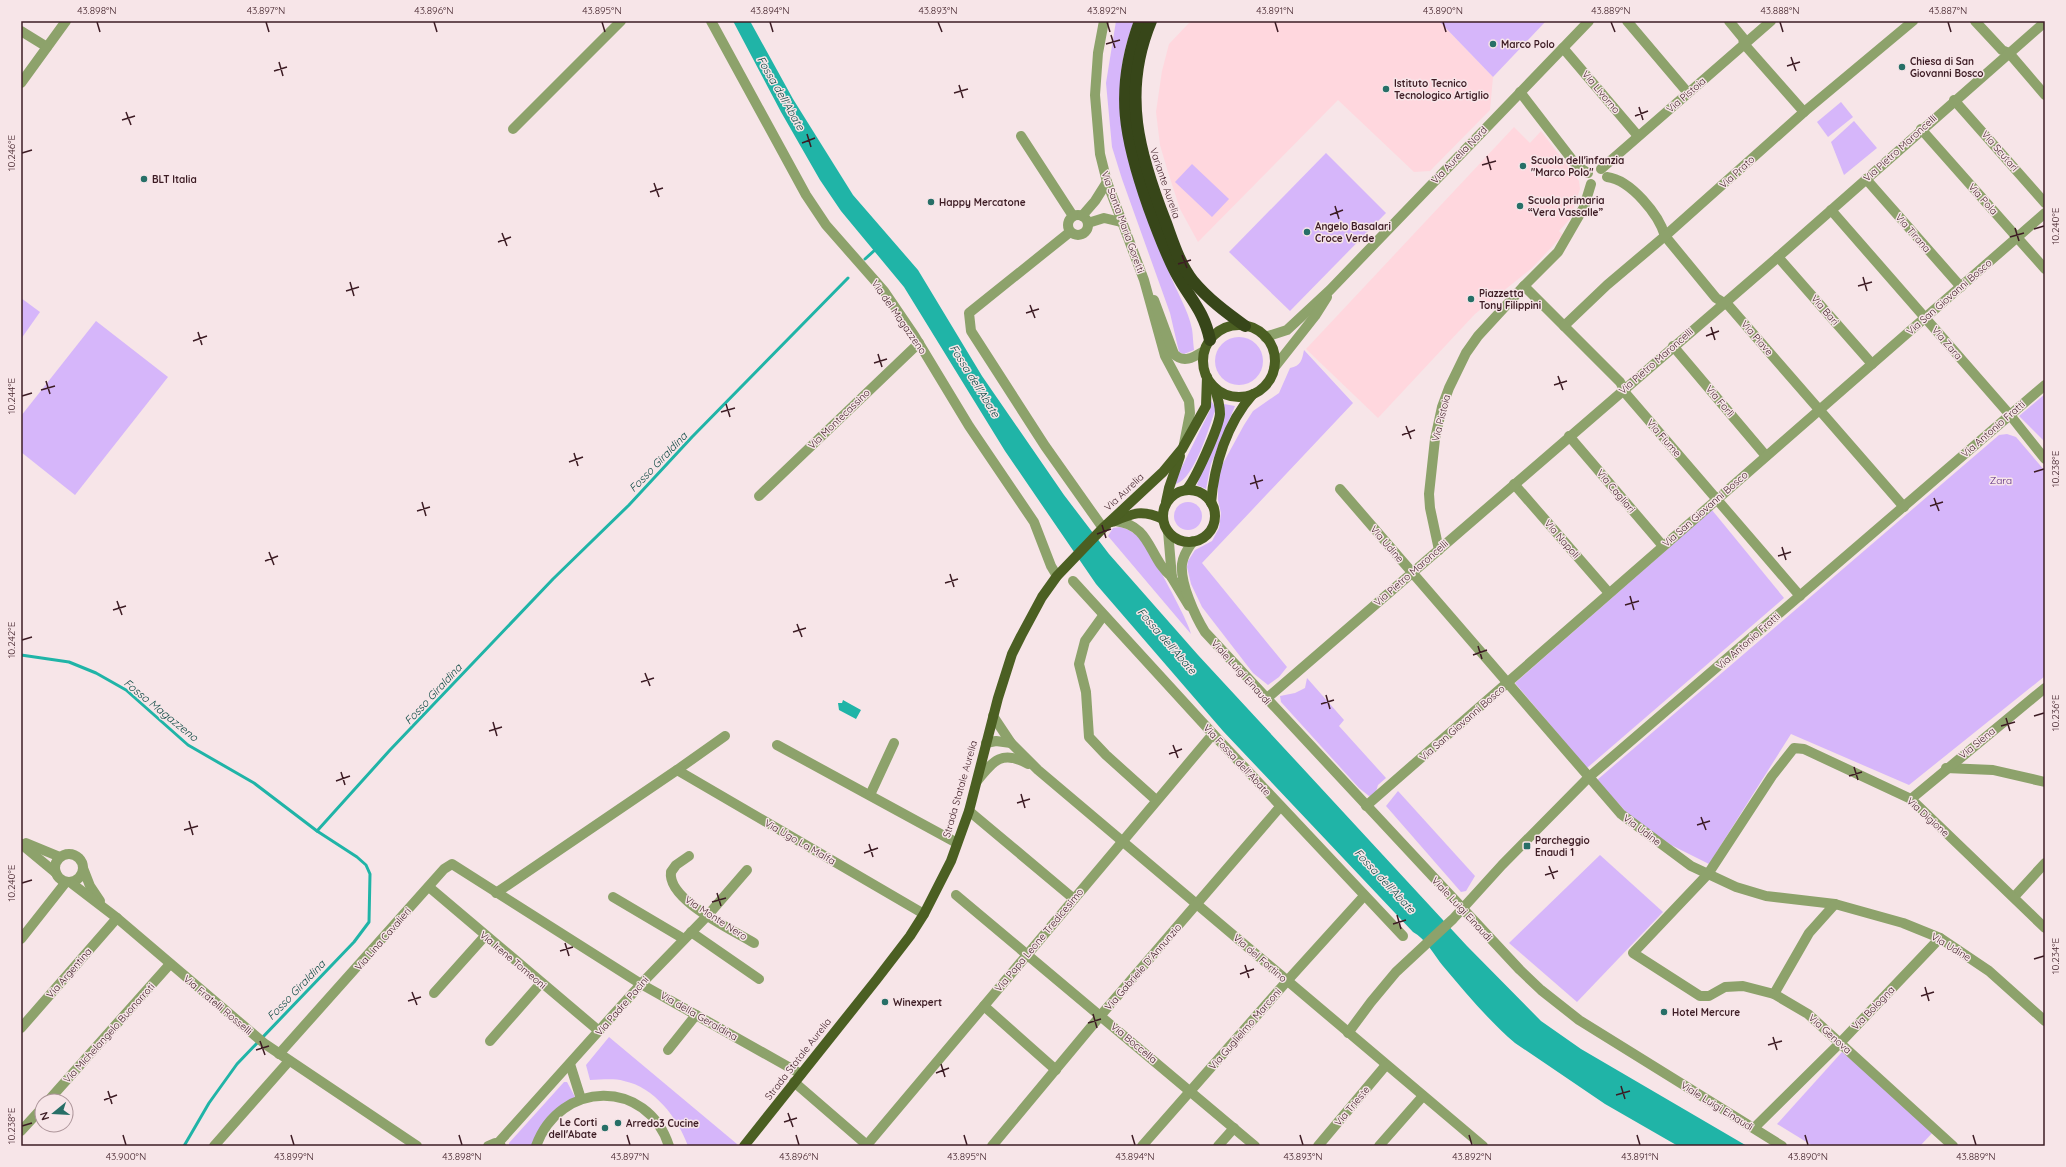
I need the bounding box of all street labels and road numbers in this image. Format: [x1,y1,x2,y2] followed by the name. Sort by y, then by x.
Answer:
[1579,68,1623,116] street label: Via Livorno
[1664,74,1708,116] street label: Via Pistoia
[1861,112,1939,184] street label: Via Pietro Maroncelli
[1428,123,1490,187] street label: Via Aurelia Nord
[1979,128,2021,174] street label: Via Scutari
[1147,146,1183,220] street label: Variante Aurelia
[1717,153,1757,191] street label: Via Prato
[1099,169,1147,275] street label: Via Santa Maria Goretti
[1966,181,2000,217] street label: Via Pola
[1893,211,1933,255] street label: Via Tirana
[1904,256,1994,338] street label: Via San Giovanni Bosco
[868,277,930,357] street label: Via del Magazzeno
[1808,292,1842,328] street label: Via Bari
[1738,318,1776,359] street label: Via Piave
[1929,324,1965,362] street label: Via Zara
[1616,325,1696,397] street label: Via Pietro Maroncelli
[1703,382,1737,420] street label: Via Forlì
[805,386,873,452] street label: Via Montecassino
[1429,393,1453,443] street label: Via Pistoia
[1958,398,2028,460] street label: Via Antonio Fratti
[1644,416,1684,460] street label: Via Fiume
[1594,467,1638,515] street label: Via Cagliari
[1660,468,1750,550] street label: Via San Giovanni Bosco
[1101,470,1147,514] street label: Via Aurelia
[1542,517,1582,561] street label: Via Napoli
[1368,523,1407,565] street label: Via Udine
[1371,537,1451,609] street label: Via Pietro Maroncelli
[1713,610,1783,672] street label: Via Antonio Fratti
[1208,637,1274,707] street label: Viale Luigi Einaudi
[1417,682,1507,764] street label: Via San Giovanni Bosco
[1200,721,1274,799] street label: Via Fossa dell'Abate
[1956,724,1998,762] street label: Via Siena
[940,739,980,839] street label: Strada Statale Aurelia
[1904,795,1952,840] street label: Via Digione
[1620,811,1664,849] street label: Via Udine
[762,816,838,868] street label: Via Ugo La Malfa
[1429,874,1495,944] street label: Viale Luigi Einaudi
[992,886,1086,994] street label: Via Papa Leone Tredicesimo
[682,893,750,943] street label: Via Monte Nero
[352,905,414,973] street label: Via Lina Cavalieri
[1102,921,1184,1013] street label: Via Gabriele D'Annunzio
[477,928,549,992] street label: Via Irene Tomeoni
[1929,930,1974,964] street label: Via Udine
[1230,931,1290,985] street label: Via del Fortino
[44,945,94,1001] street label: Via Argentina
[181,972,255,1038] street label: Via Fratelli Rosselli
[593,973,651,1039] street label: Via Padre Pacini
[61,980,157,1086] street label: Via Michelangelo Buonarroti
[1849,983,1897,1033] street label: Via Bologna
[1206,986,1284,1072] street label: Via Guglielmo Marconi
[658,989,740,1043] street label: Via della Geraldina
[1806,1011,1854,1057] street label: Via Genova
[762,1015,834,1103] street label: Strada Statale Aurelia
[1108,1020,1160,1066] street label: Via Boccella
[1678,1078,1756,1134] street label: Viale Luigi Einaudi
[1331,1083,1373,1129] street label: Via Trieste

